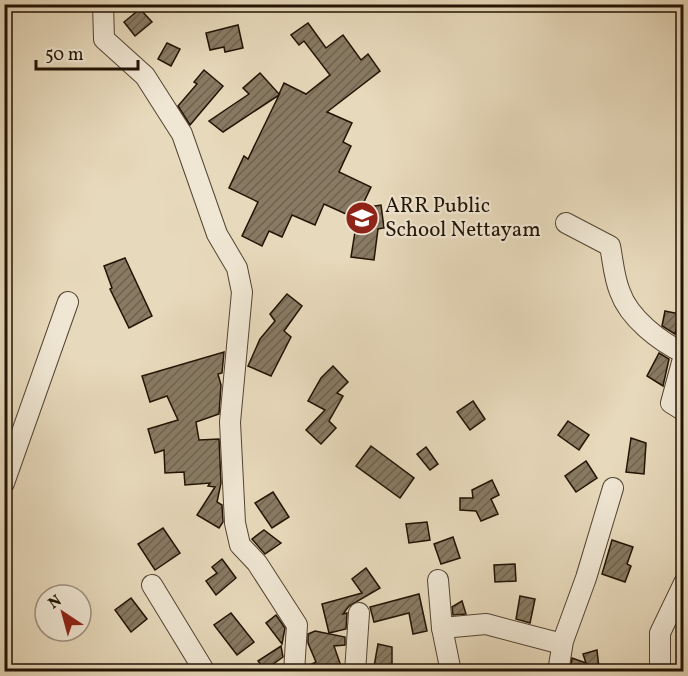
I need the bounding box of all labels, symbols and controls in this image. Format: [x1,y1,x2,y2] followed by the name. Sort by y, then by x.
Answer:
[36,33,138,71] scale bar
[45,43,84,68] text: 50 m
[385,192,541,245] place label: ARR Public School Nettayam
[344,200,380,236] school or university icon: ARR Public School Nettayam
[33,583,93,643] north arrow
[44,590,67,615] text: N

